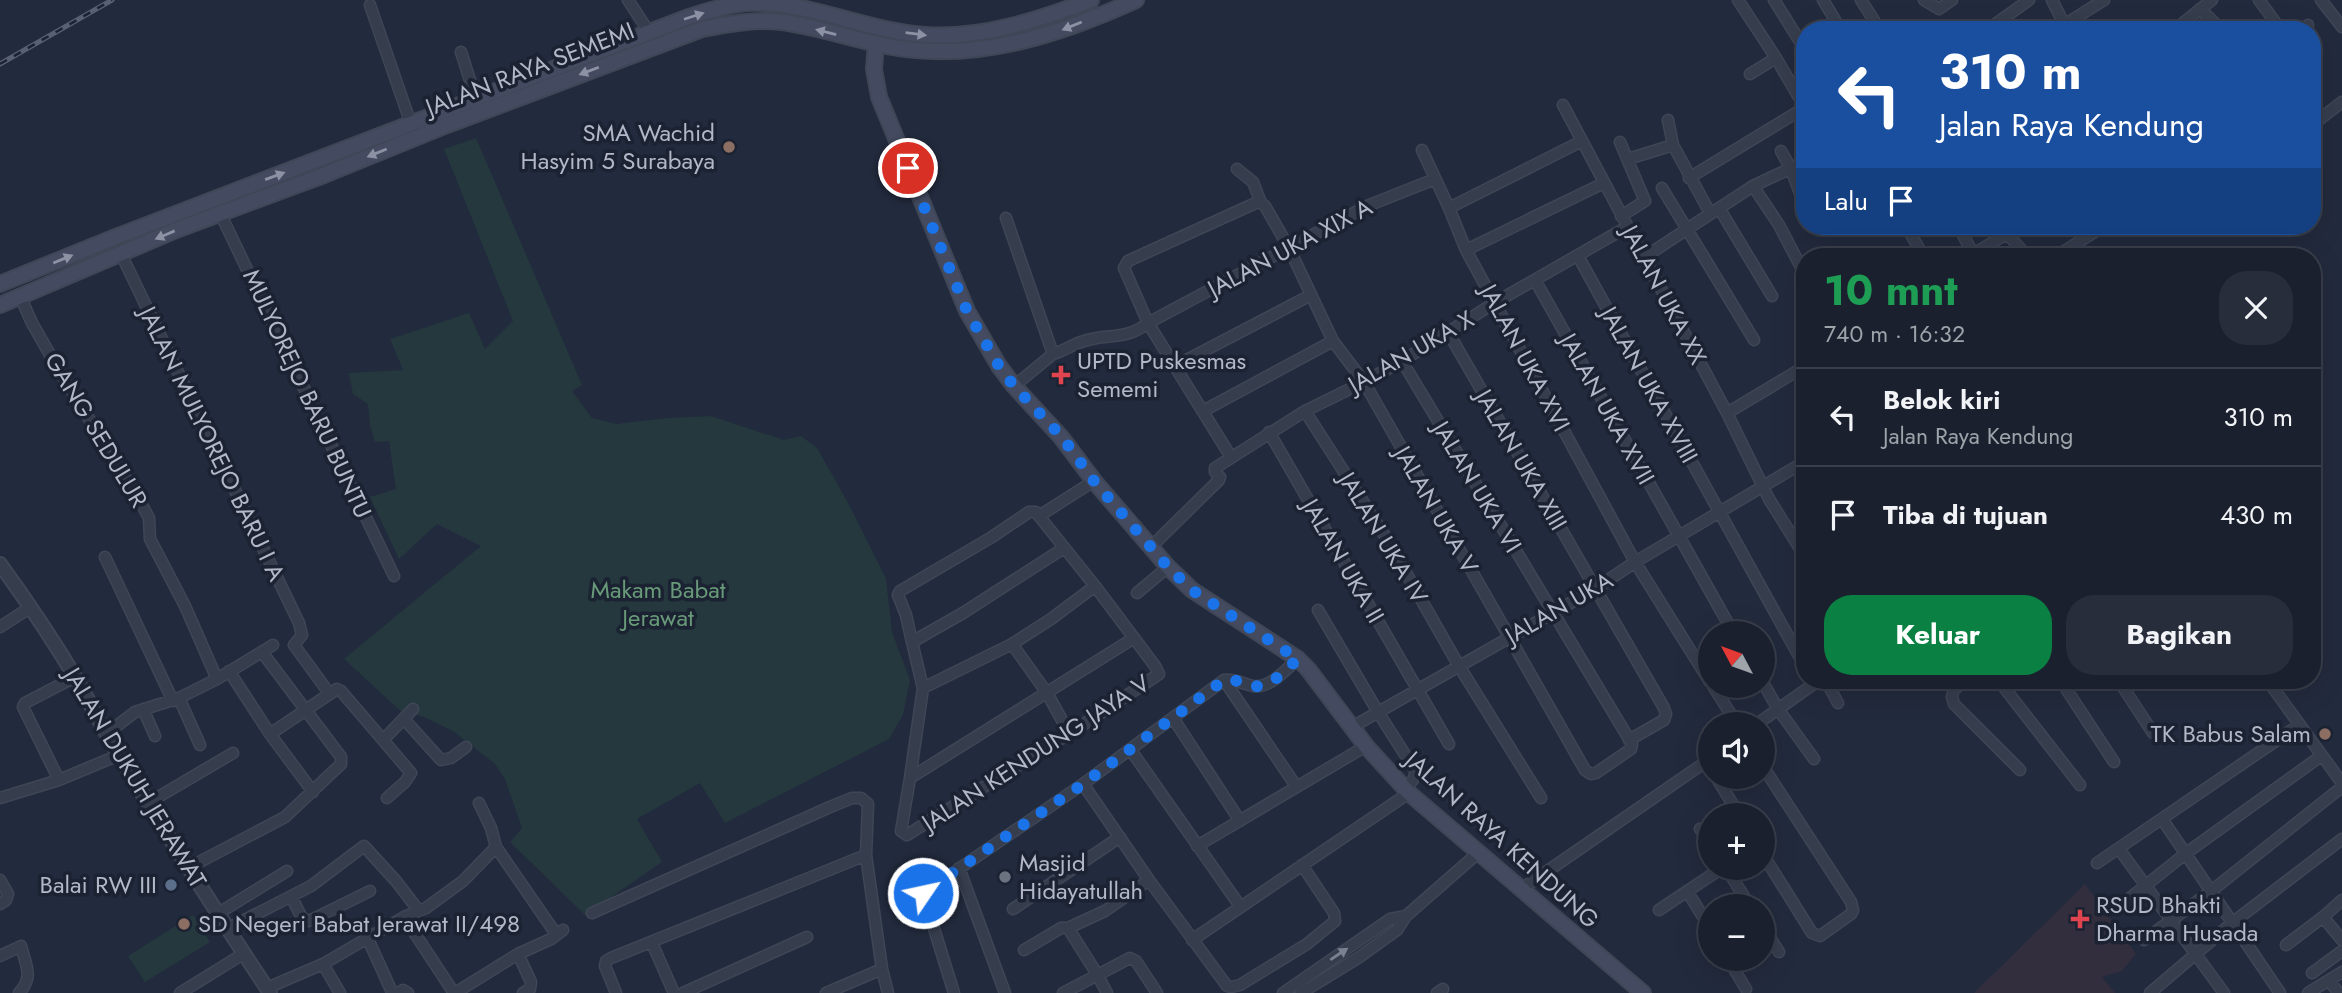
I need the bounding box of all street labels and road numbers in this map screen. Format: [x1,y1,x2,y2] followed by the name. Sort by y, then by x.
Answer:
[418,13,639,126] street label: JALAN RAYA SEMEMI
[1199,189,1378,307] street label: JALAN UKA XIX A
[1612,216,1716,371] street label: JALAN UKA XX
[234,264,381,524] street label: MULYOREJO BARU BUNTU
[1471,275,1579,438] street label: JALAN UKA XVI
[129,298,294,587] street label: JALAN MULYOREJO BARU I A
[1339,301,1481,403] street label: JALAN UKA X
[1594,302,1704,468] street label: JALAN UKA XVIII
[1554,329,1660,489] street label: JALAN UKA XVII
[36,346,157,514] street label: GANG SEDULUR
[1465,380,1576,537] street label: JALAN UKA XIII
[1427,416,1527,558] street label: JALAN UKA VI
[1388,441,1484,579] street label: JALAN UKA V
[1329,463,1437,610] street label: JALAN UKA IV
[1292,490,1393,629] street label: JALAN UKA II
[1496,563,1619,654] street label: JALAN UKA
[54,658,215,895] street label: JALAN DUKUH JERAWAT
[912,665,1157,841] street label: JALAN KENDUNG JAYA V
[1395,741,1607,936] street label: JALAN RAYA KENDUNG

